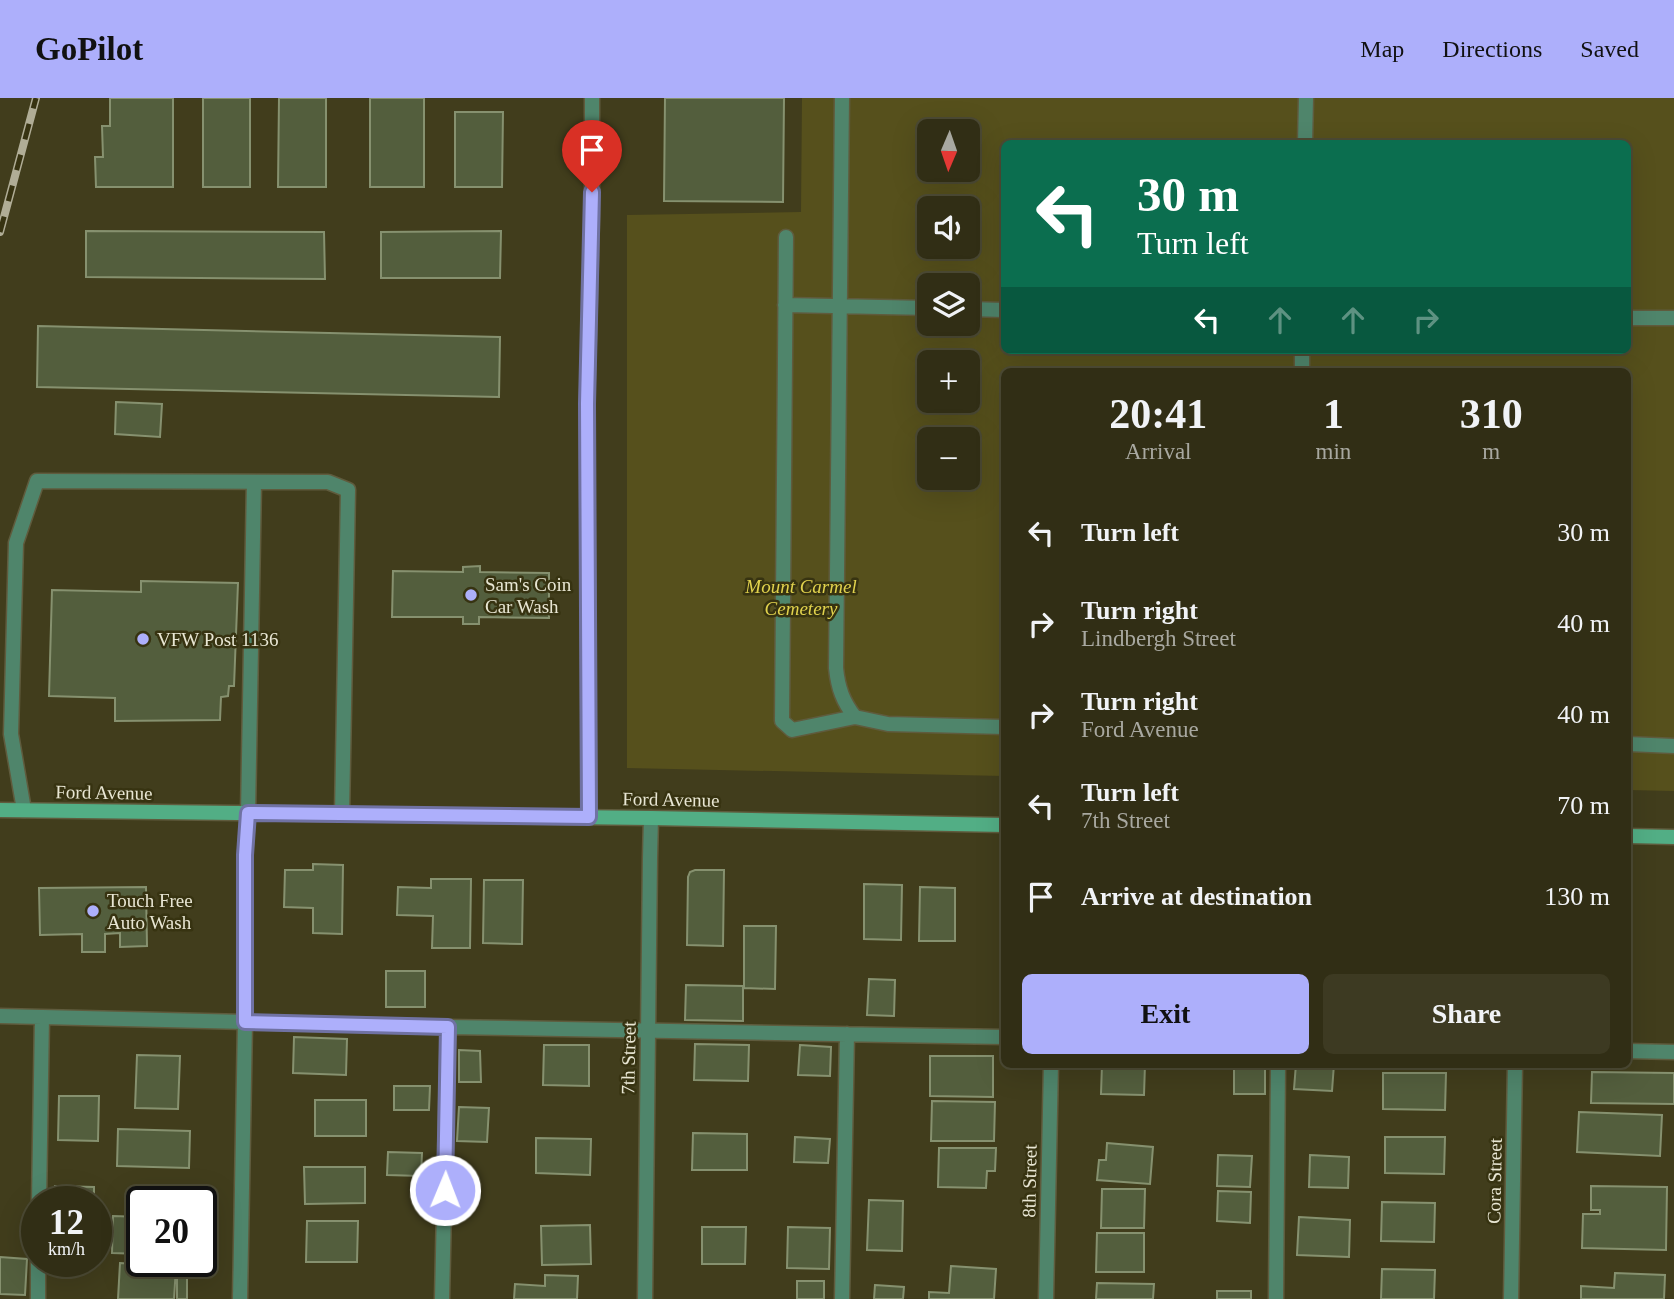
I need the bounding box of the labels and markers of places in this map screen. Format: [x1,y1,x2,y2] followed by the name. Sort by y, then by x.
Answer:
[562,120,622,192] pin
[485,574,572,617] place label: Sam's Coin Car Wash
[463,587,479,603] marker: Sam's Coin Car Wash
[157,629,278,650] place label: VFW Post 1136
[135,631,151,647] marker: VFW Post 1136
[107,890,193,933] place label: Touch Free Auto Wash
[85,903,101,919] marker: Touch Free Auto Wash

